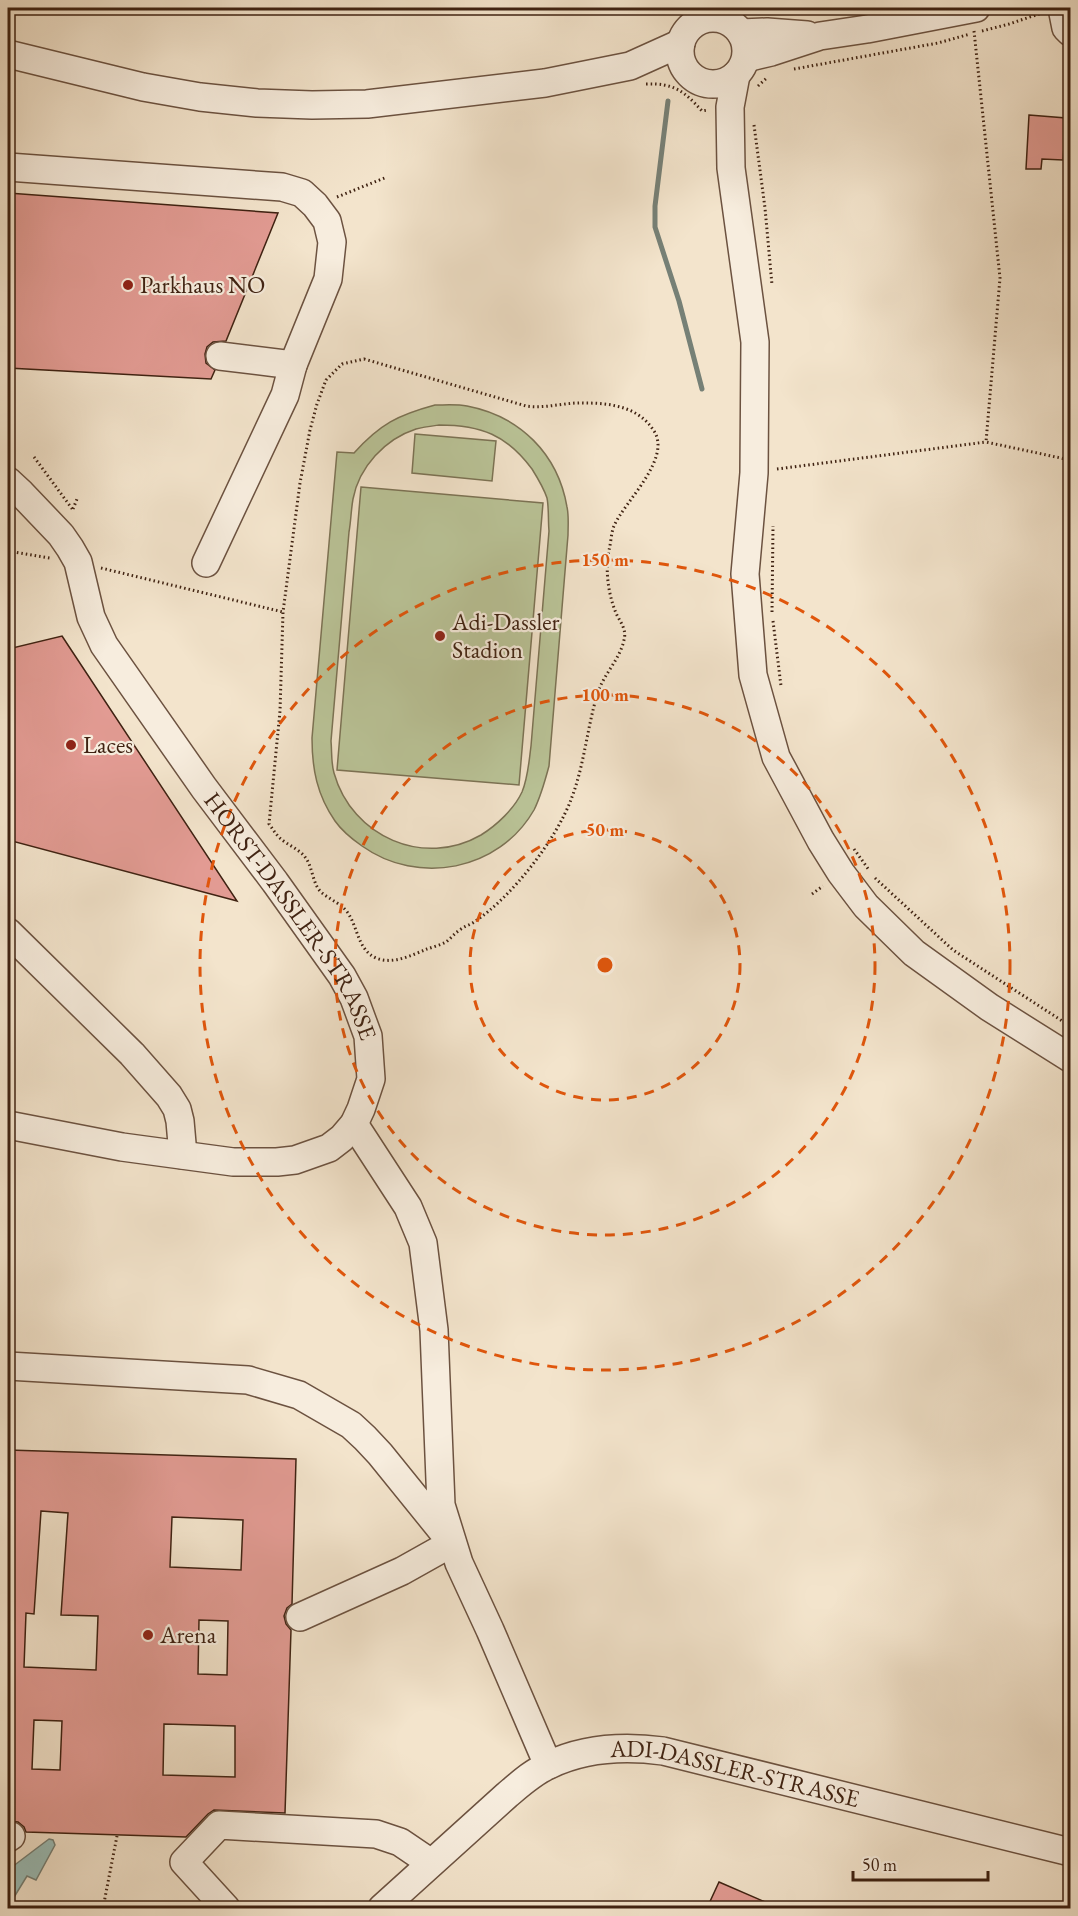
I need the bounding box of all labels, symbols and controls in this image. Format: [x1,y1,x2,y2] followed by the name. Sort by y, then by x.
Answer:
[140,269,265,300] place label: Parkhaus NO
[121,278,135,292] marker: Parkhaus NO
[581,548,629,571] text: 150 m
[451,606,560,665] place label: Adi-Dassler Stadion
[433,629,447,643] marker: Adi-Dassler Stadion
[581,683,629,706] text: 100 m
[83,729,133,760] place label: Laces
[64,738,78,752] marker: Laces
[198,786,384,1044] street label: HORST-DASSLER-STRASSE
[586,818,624,841] text: 50 m
[595,955,615,975] centre of rings
[159,1619,217,1650] place label: Arena
[141,1628,155,1642] marker: Arena
[608,1732,863,1814] street label: ADI-DASSLER-STRASSE
[853,1844,988,1882] scale bar
[862,1853,897,1876] text: 50 m

